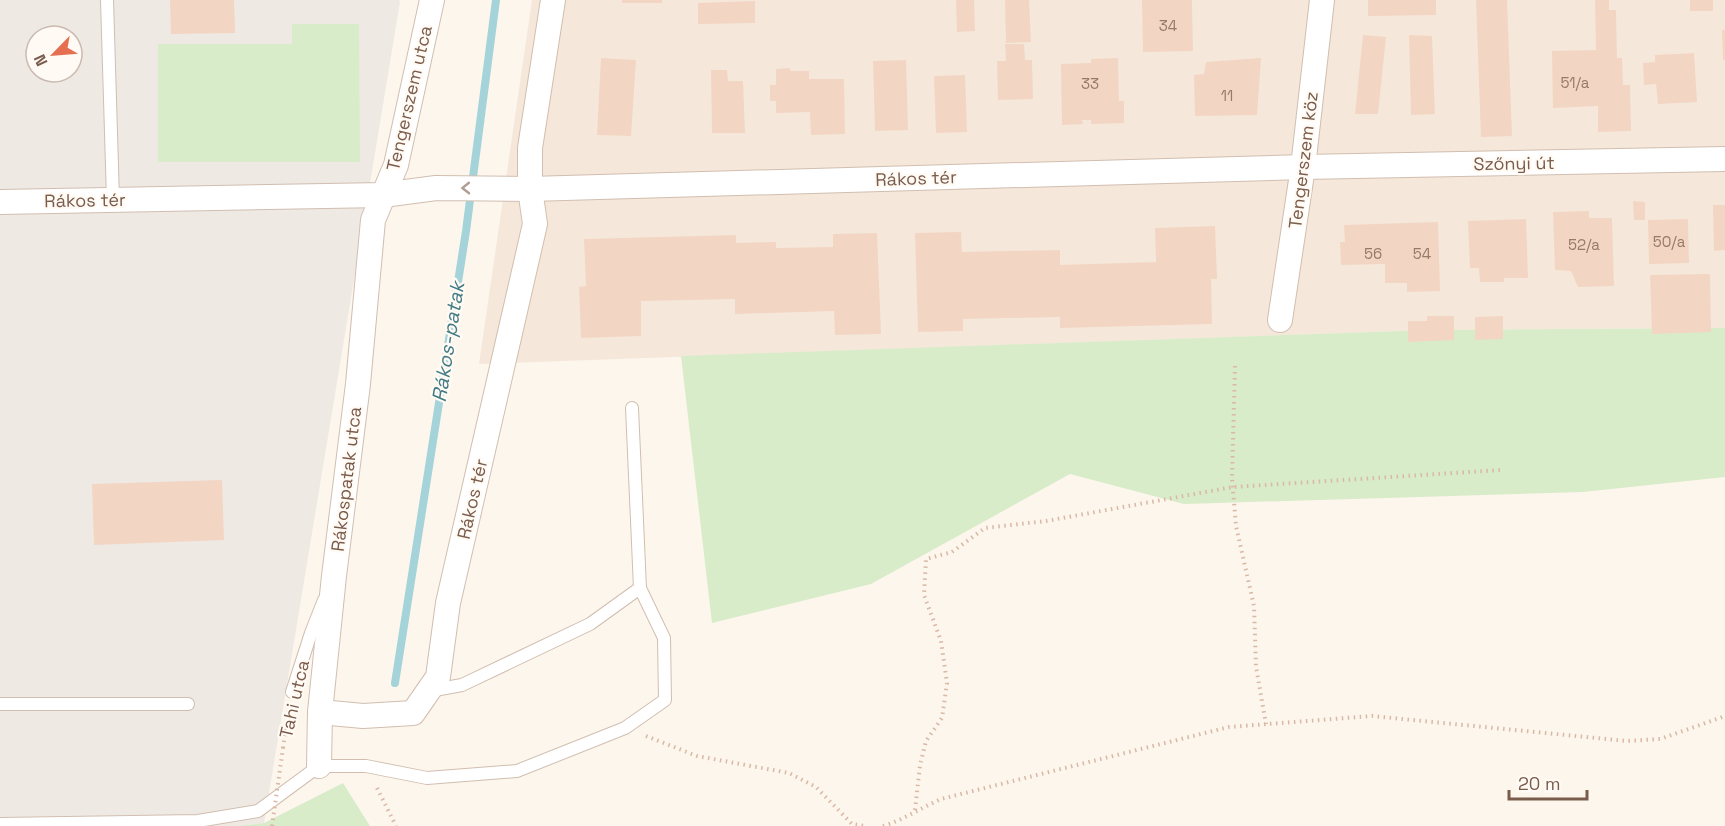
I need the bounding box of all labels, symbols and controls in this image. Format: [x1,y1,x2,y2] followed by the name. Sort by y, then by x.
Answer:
[1159,16,1177,35] house number: 34
[381,23,437,173] street label: Tengerszem utca
[24,24,84,84] north arrow
[29,51,53,69] text: N
[1561,73,1590,92] house number: 51/a
[1081,74,1099,93] house number: 33
[1221,86,1233,105] house number: 11
[1283,90,1323,230] street label: Tengerszem köz
[1473,151,1555,175] street label: Szőnyi út
[875,165,957,191] street label: Rákos tér
[461,182,470,194] one-way arrow
[44,188,126,212] street label: Rákos tér
[1653,232,1686,251] house number: 50/a
[1568,235,1600,254] house number: 52/a
[1364,244,1382,263] house number: 56
[1413,244,1431,263] house number: 54
[426,278,471,404] water label: Rákos-patak
[326,405,366,553] street label: Rákospatak utca
[452,456,492,541] street label: Rákos tér
[274,658,314,740] street label: Tahi utca
[1509,763,1587,801] scale bar
[1518,772,1561,795] text: 20 m

